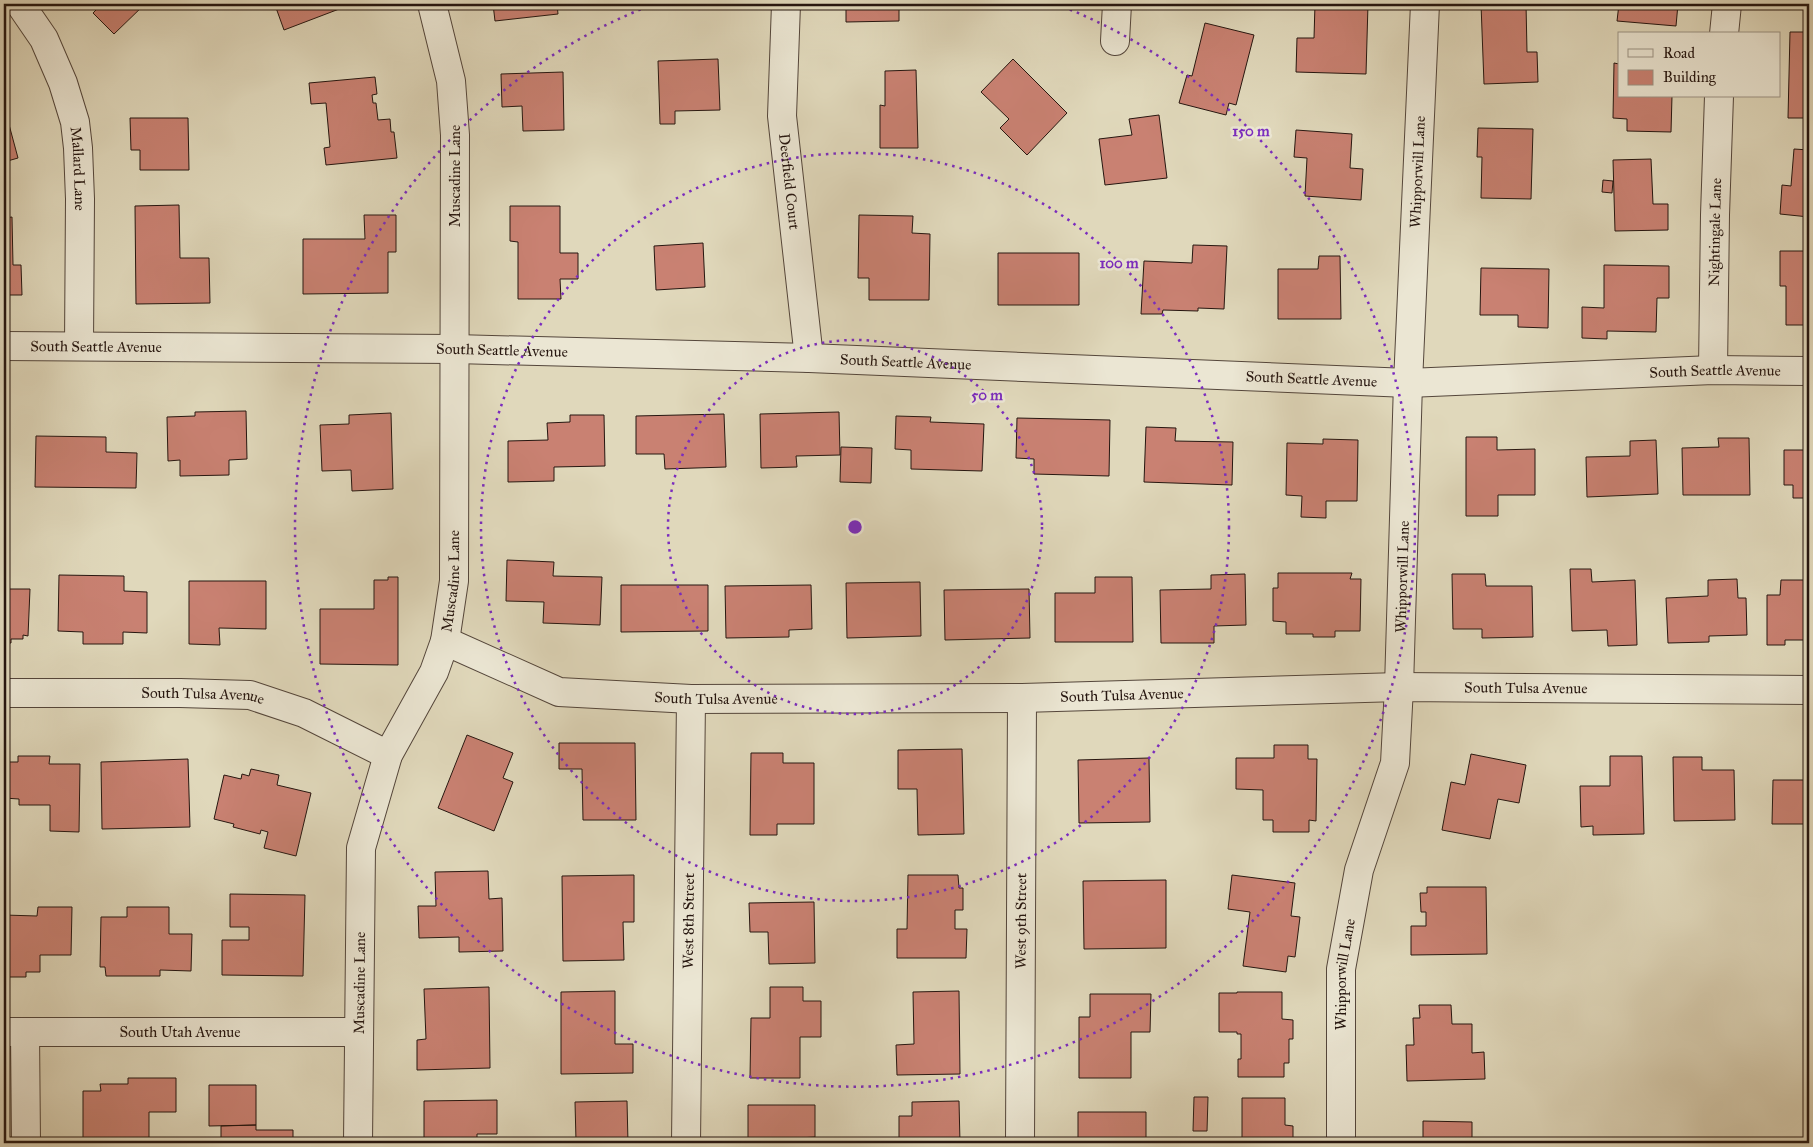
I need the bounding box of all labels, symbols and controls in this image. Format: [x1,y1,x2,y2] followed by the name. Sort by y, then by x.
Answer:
[1618,32,1780,98] legend
[1663,44,1695,62] text: Road
[1663,68,1717,86] text: Building
[1406,115,1429,228] street label: Whipporwill Lane
[1232,122,1270,140] text: 150 m
[446,125,464,227] street label: Muscadine Lane
[67,126,89,211] street label: Mallard Lane
[775,133,804,231] street label: Deerfield Court
[1705,178,1725,286] street label: Nightingale Lane
[1099,254,1139,272] text: 100 m
[30,337,162,356] street label: South Seattle Avenue
[436,340,568,361] street label: South Seattle Avenue
[840,350,972,374] street label: South Seattle Avenue
[1649,361,1781,382] street label: South Seattle Avenue
[1245,367,1378,391] street label: South Seattle Avenue
[971,386,1003,404] text: 50 m
[846,518,864,536] centre of rings
[1392,520,1413,633] street label: Whipporwill Lane
[437,530,463,633] street label: Muscadine Lane
[1464,678,1588,697] street label: South Tulsa Avenue
[141,684,267,708] street label: South Tulsa Avenue
[1060,684,1184,706] street label: South Tulsa Avenue
[654,688,778,708] street label: South Tulsa Avenue
[679,872,698,969] street label: West 8th Street
[1012,872,1030,969] street label: West 9th Street
[1332,917,1359,1030] street label: Whipporwill Lane
[350,932,369,1034] street label: Muscadine Lane
[119,1023,241,1041] street label: South Utah Avenue

